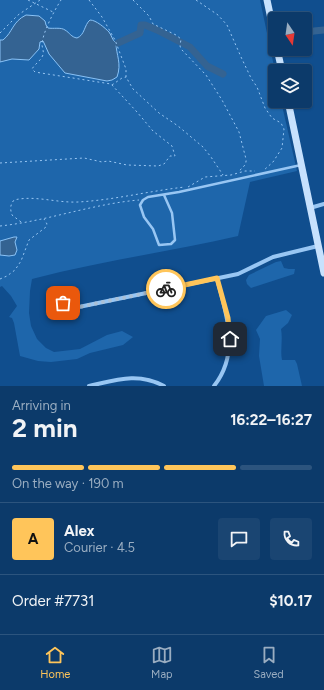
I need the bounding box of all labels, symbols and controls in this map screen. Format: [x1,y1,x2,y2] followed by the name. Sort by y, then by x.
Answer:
[268,12,312,56] north arrow
[268,12,312,108] map controls
[268,64,312,108] button: layers
[146,269,186,309] courier
[155,278,177,300] icon: bike
[46,286,80,320] pin
[52,292,74,314] icon: bag
[213,322,247,356] pin
[219,328,241,350] icon: home
[12,398,71,413] text: Arriving in
[230,411,312,429] text: 16:22–16:27
[12,412,78,444] text: 2 min
[12,476,124,491] text: On the way · 190 m
[218,518,260,560] button: chat
[270,518,312,560] button: phone
[64,522,94,540] text: Alex
[28,530,38,548] text: A
[64,540,135,555] text: Courier · 4.5
[12,592,94,610] text: Order #7731
[269,592,312,610] text: $10.17
[40,644,70,681] tab: Home
[151,644,173,681] tab: Map
[253,644,284,681] tab: Saved

